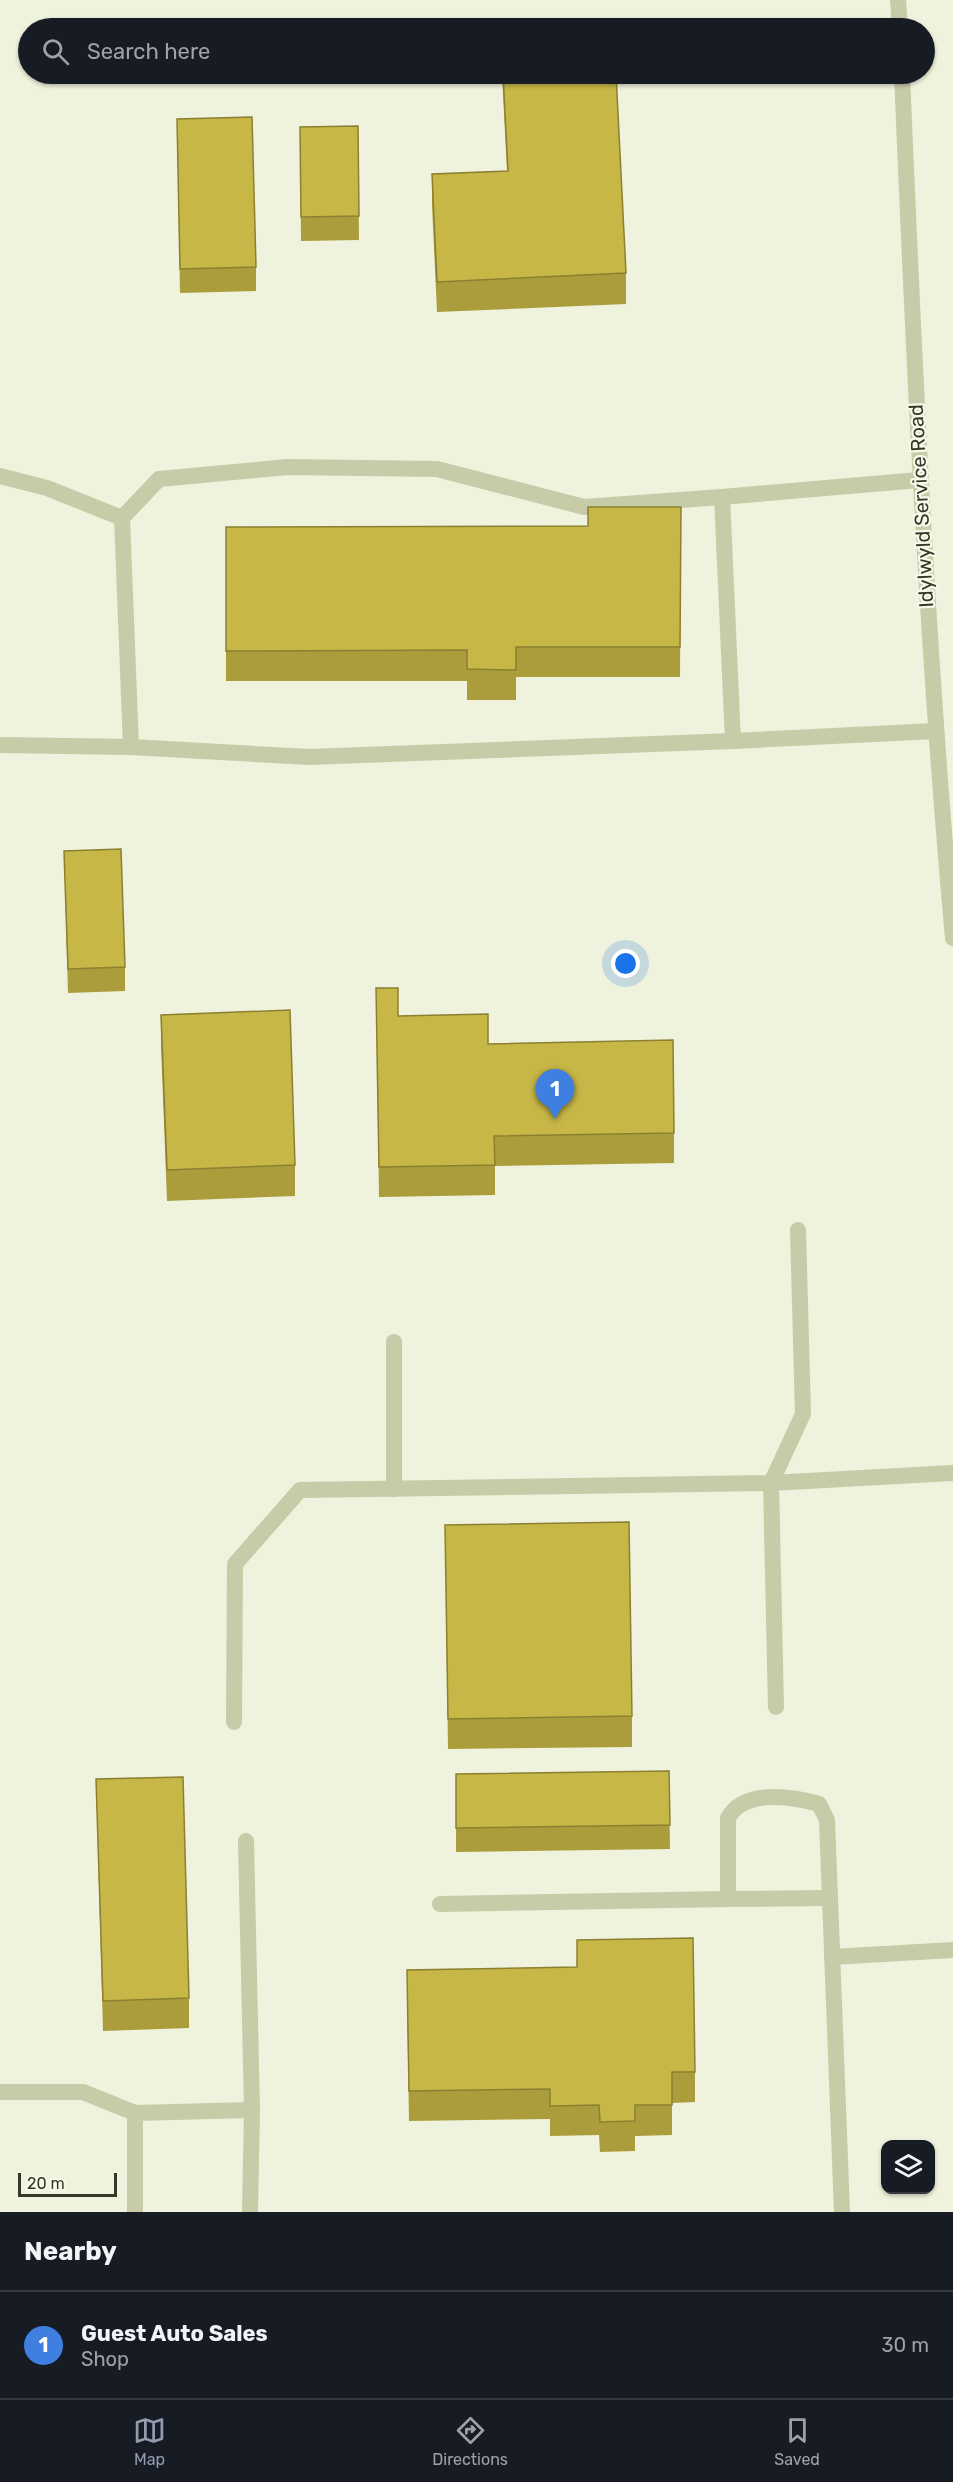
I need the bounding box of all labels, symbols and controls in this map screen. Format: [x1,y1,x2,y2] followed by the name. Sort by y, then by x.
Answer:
[18,18,935,84] search box
[39,35,72,68] icon: search
[87,38,210,65] text: Search here
[904,404,938,608] street label: Idylwyld Service Road
[611,949,640,978] your location
[536,1070,574,1119] pin: 1
[881,2140,935,2194] map controls
[881,2140,935,2194] button: layers
[18,2170,117,2198] scale bar
[27,2174,65,2193] text: 20 m
[24,2236,117,2267] text: Nearby
[81,2320,268,2347] text: Guest Auto Sales
[39,2333,48,2357] text: 1
[882,2333,929,2357] text: 30 m
[81,2347,129,2371] text: Shop
[133,2414,166,2469] tab: Map
[432,2414,508,2469] tab: Directions
[774,2414,820,2469] tab: Saved

